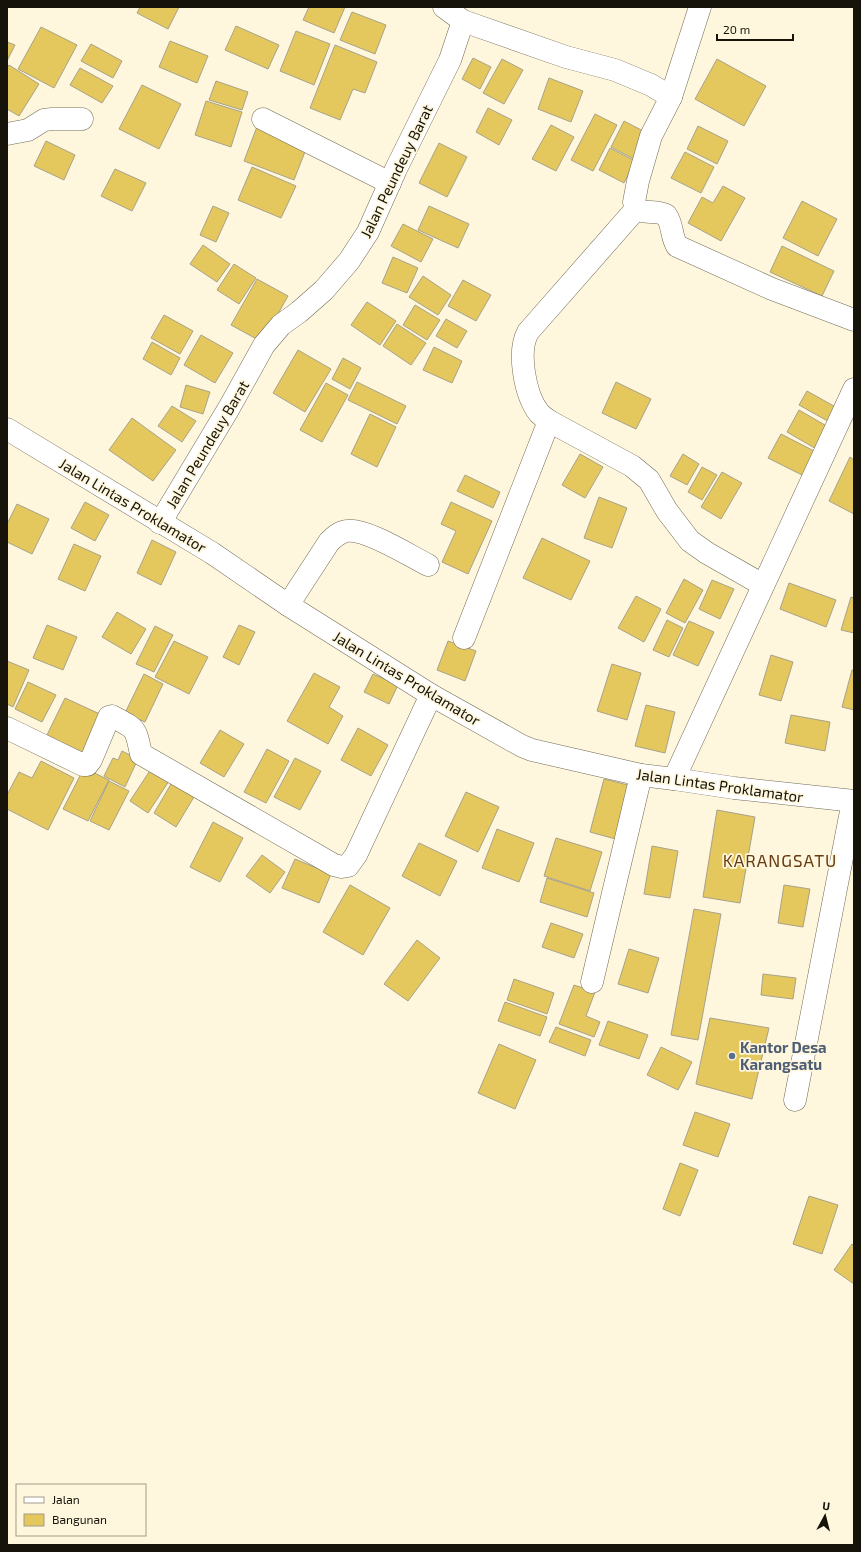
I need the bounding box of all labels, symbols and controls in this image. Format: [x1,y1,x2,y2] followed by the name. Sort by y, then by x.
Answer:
[717,16,793,42] scale bar
[723,22,750,36] text: 20 m
[356,101,436,240] street label: Jalan Peundeuy Barat
[162,377,252,511] street label: Jalan Peundeuy Barat
[56,454,210,556] street label: Jalan Lintas Proklamator
[330,627,484,729] street label: Jalan Lintas Proklamator
[635,764,805,806] street label: Jalan Lintas Proklamator
[723,850,837,870] district label: KARANGSATU
[740,1038,827,1073] place label: Kantor Desa Karangsatu
[727,1051,737,1061] marker: Kantor Desa Karangsatu
[16,1484,146,1536] legend
[52,1492,80,1506] text: Jalan
[805,1496,845,1536] north arrow
[822,1499,831,1512] text: U
[52,1512,107,1526] text: Bangunan

